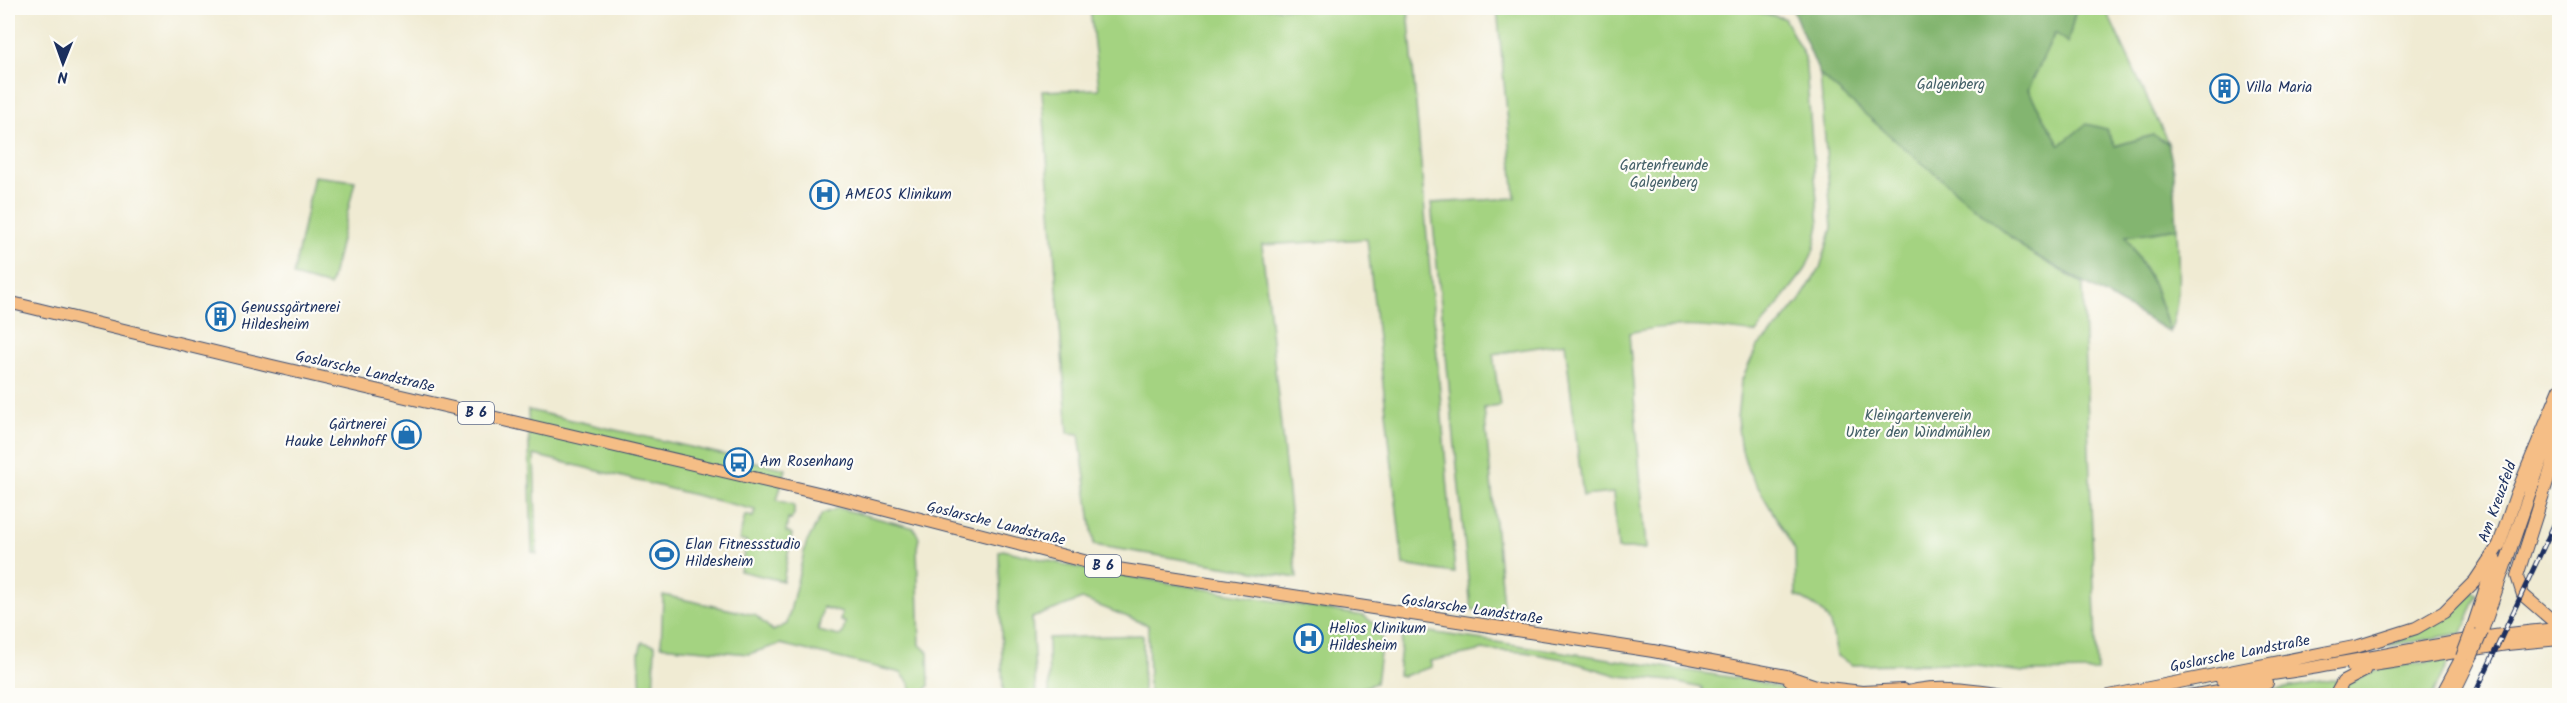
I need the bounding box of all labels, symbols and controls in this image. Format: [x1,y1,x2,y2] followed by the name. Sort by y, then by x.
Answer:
[33,33,93,93] north arrow
[57,64,68,89] text: N
[2209,72,2241,104] building icon: Villa Maria
[1917,73,1985,97] park label: Galgenberg
[2246,76,2312,100] place label: Villa Maria
[1620,154,1709,195] park label: Gartenfreunde Galgenberg
[808,179,840,211] hospital icon: AMEOS Klinikum
[845,183,952,207] place label: AMEOS Klinikum
[241,296,341,337] place label: Genussgärtnerei Hildesheim
[204,301,236,333] building icon: Genussgärtnerei Hildesheim
[293,344,437,400] street label: Goslarsche Landstraße
[458,402,494,424] road number: B 6
[1845,404,1991,445] park label: Kleingartenverein Unter den Windmühlen
[285,413,387,454] place label: Gärtnerei Hauke Lehnhoff
[391,418,423,450] shop icon: Gärtnerei Hauke Lehnhoff
[723,446,755,478] bus stop icon: Am Rosenhang
[760,450,854,474] place label: Am Rosenhang
[2472,457,2524,546] street label: Am Kreuzfeld
[924,495,1068,553] street label: Goslarsche Landstraße
[685,533,801,574] place label: Elan Fitnessstudio Hildesheim
[648,538,680,570] sports icon: Elan Fitnessstudio Hildesheim
[1085,555,1121,577] road number: B 6
[1400,588,1544,632] street label: Goslarsche Landstraße
[1329,617,1426,658] place label: Helios Klinikum Hildesheim
[1292,622,1324,654] hospital icon: Helios Klinikum Hildesheim
[2168,629,2312,679] street label: Goslarsche Landstraße

